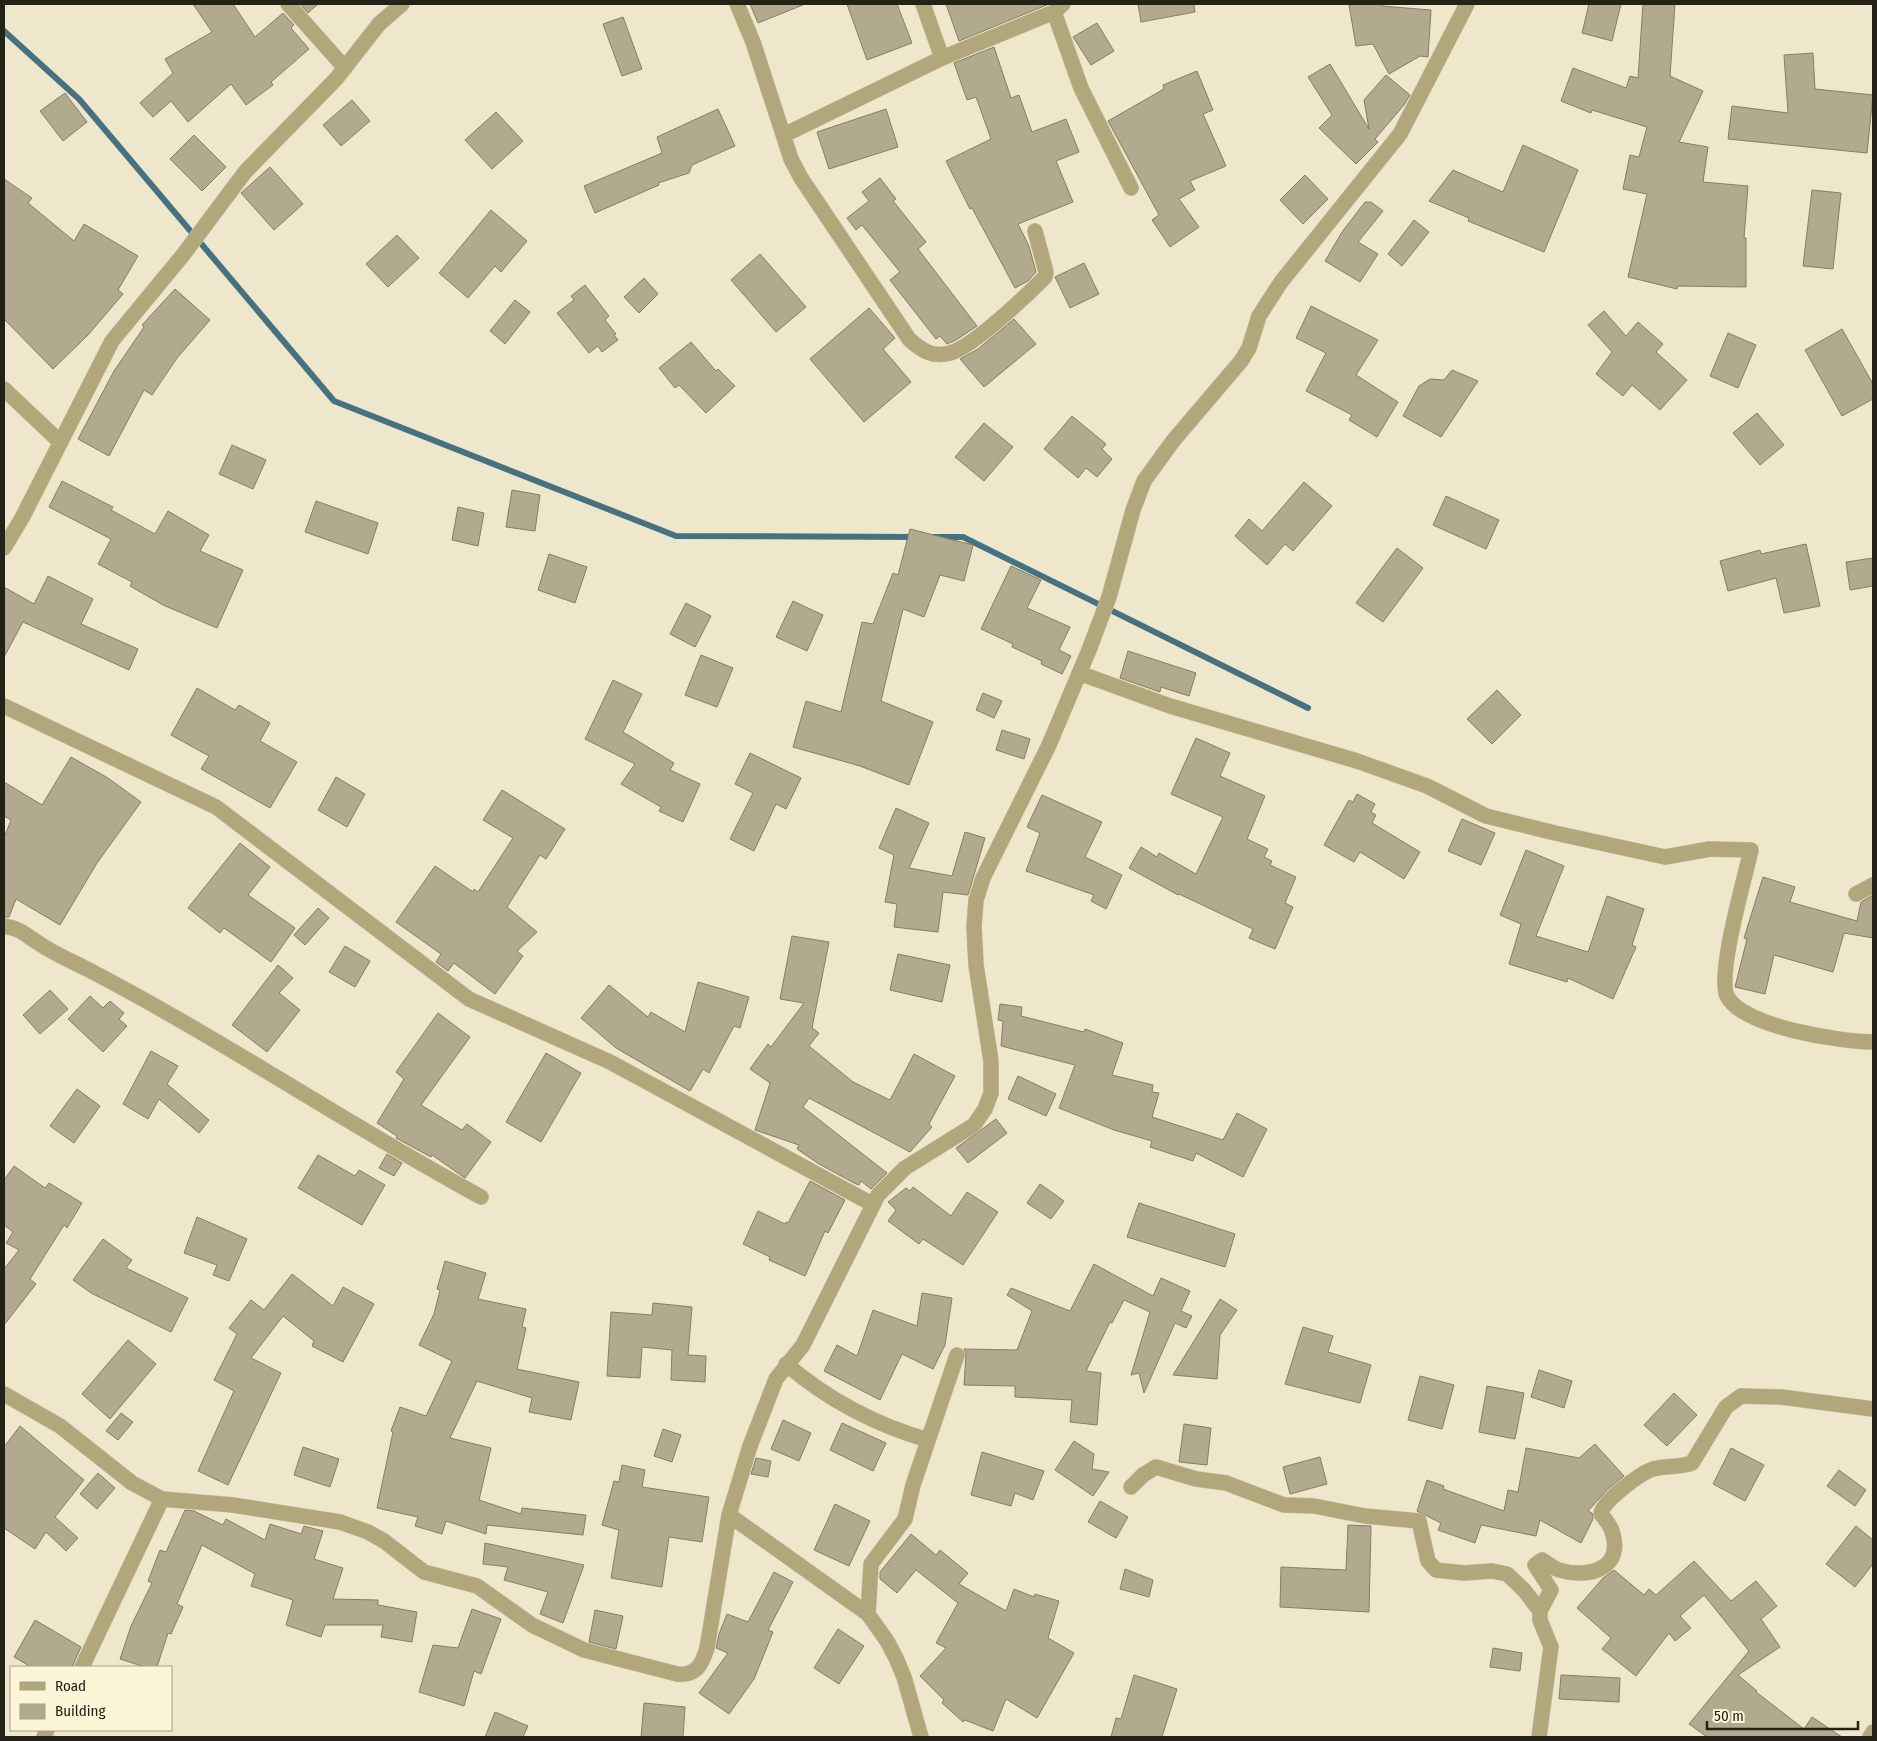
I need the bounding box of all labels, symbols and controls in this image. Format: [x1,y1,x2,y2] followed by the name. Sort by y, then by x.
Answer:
[10,1666,172,1731] legend
[55,1677,86,1695] text: Road
[1707,1698,1858,1730] scale bar
[55,1702,106,1720] text: Building
[1714,1707,1744,1725] text: 50 m

